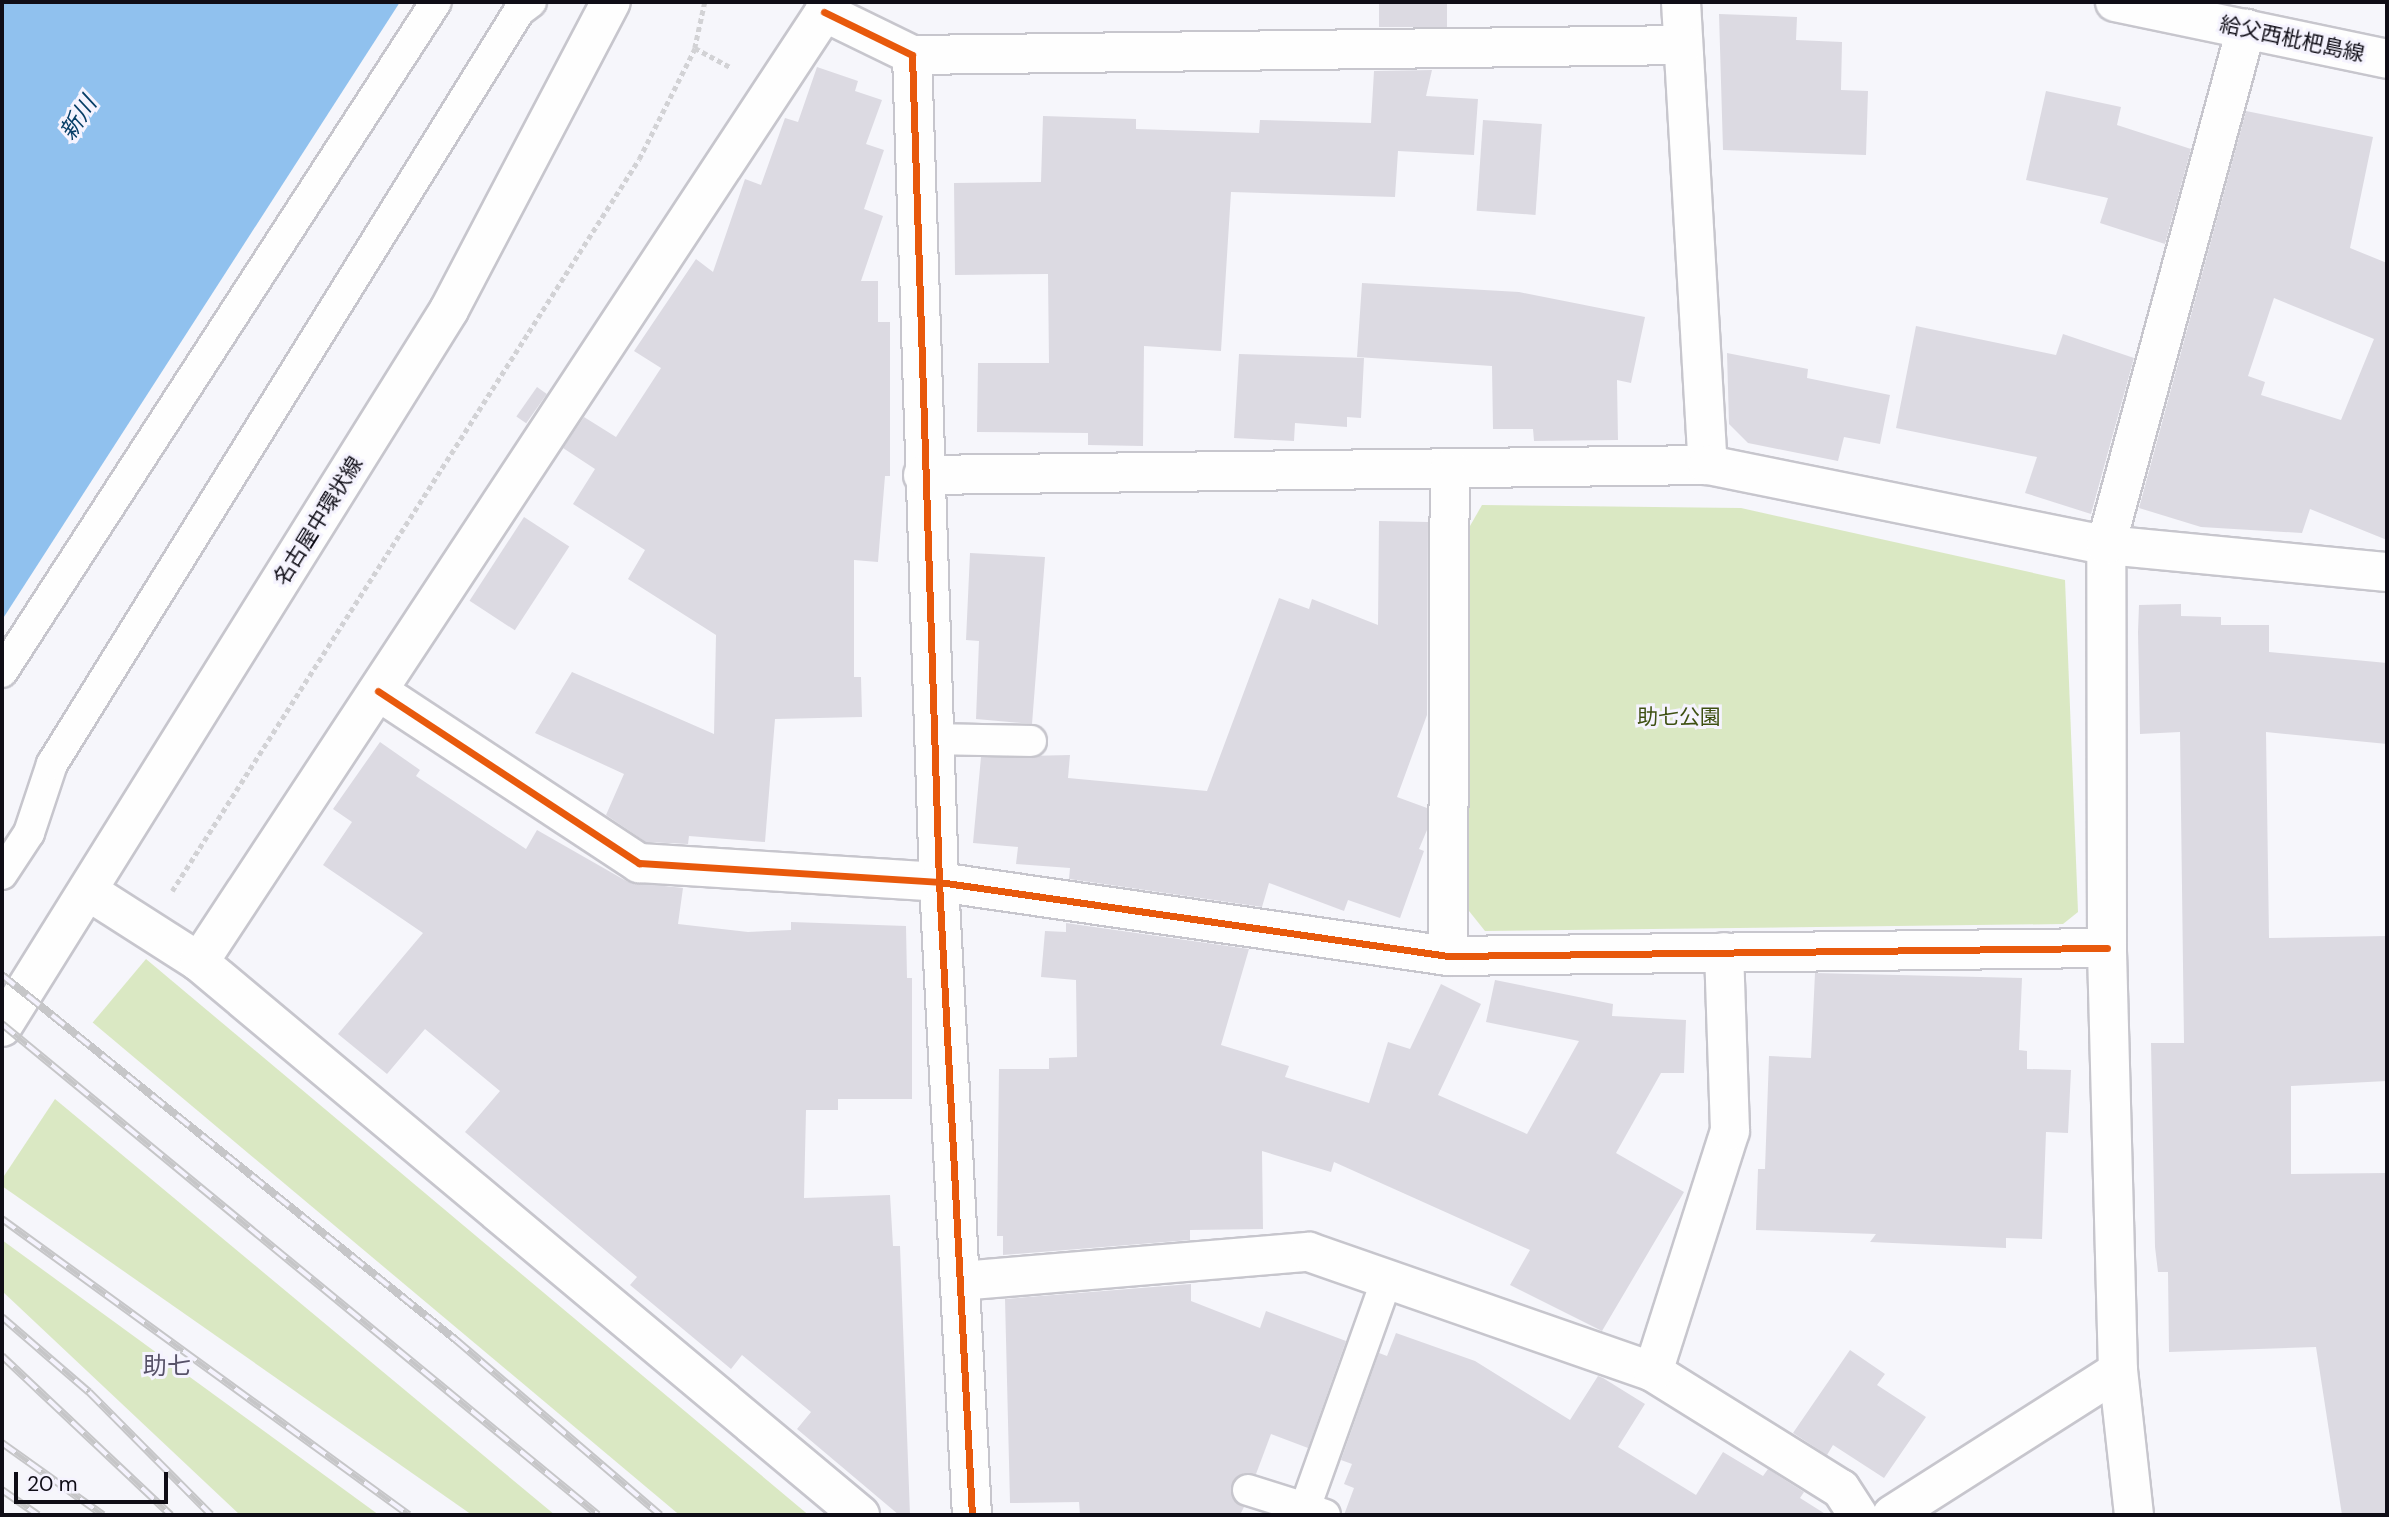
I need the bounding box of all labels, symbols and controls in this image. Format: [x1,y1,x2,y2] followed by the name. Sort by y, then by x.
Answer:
[2217,11,2367,67] street label: 給父西枇杷島線
[54,91,102,145] water label: 新川
[268,452,368,590] street label: 名古屋中環状線
[1637,704,1721,730] park label: 助七公園
[143,1352,191,1380] district label: 助七
[18,1458,172,1502] scale bar
[27,1470,78,1498] text: 20 m

